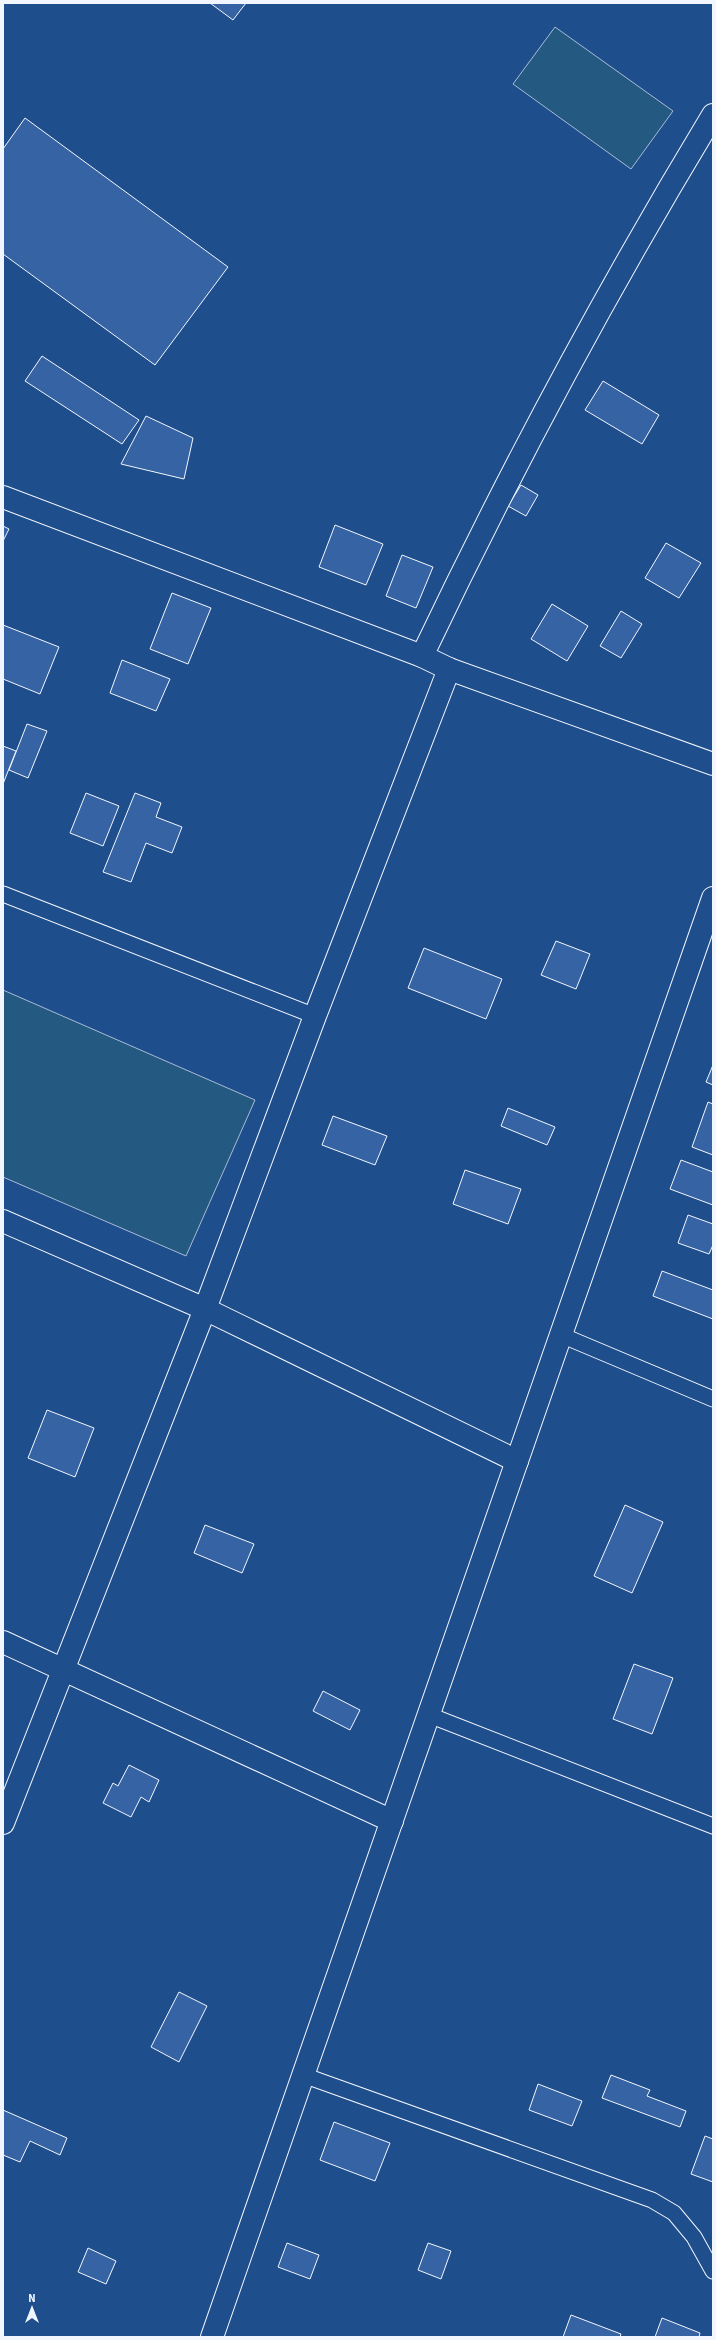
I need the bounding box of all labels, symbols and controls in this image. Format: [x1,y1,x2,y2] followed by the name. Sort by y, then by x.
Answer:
[12,2288,52,2328] north arrow
[28,2291,36,2306] text: N

